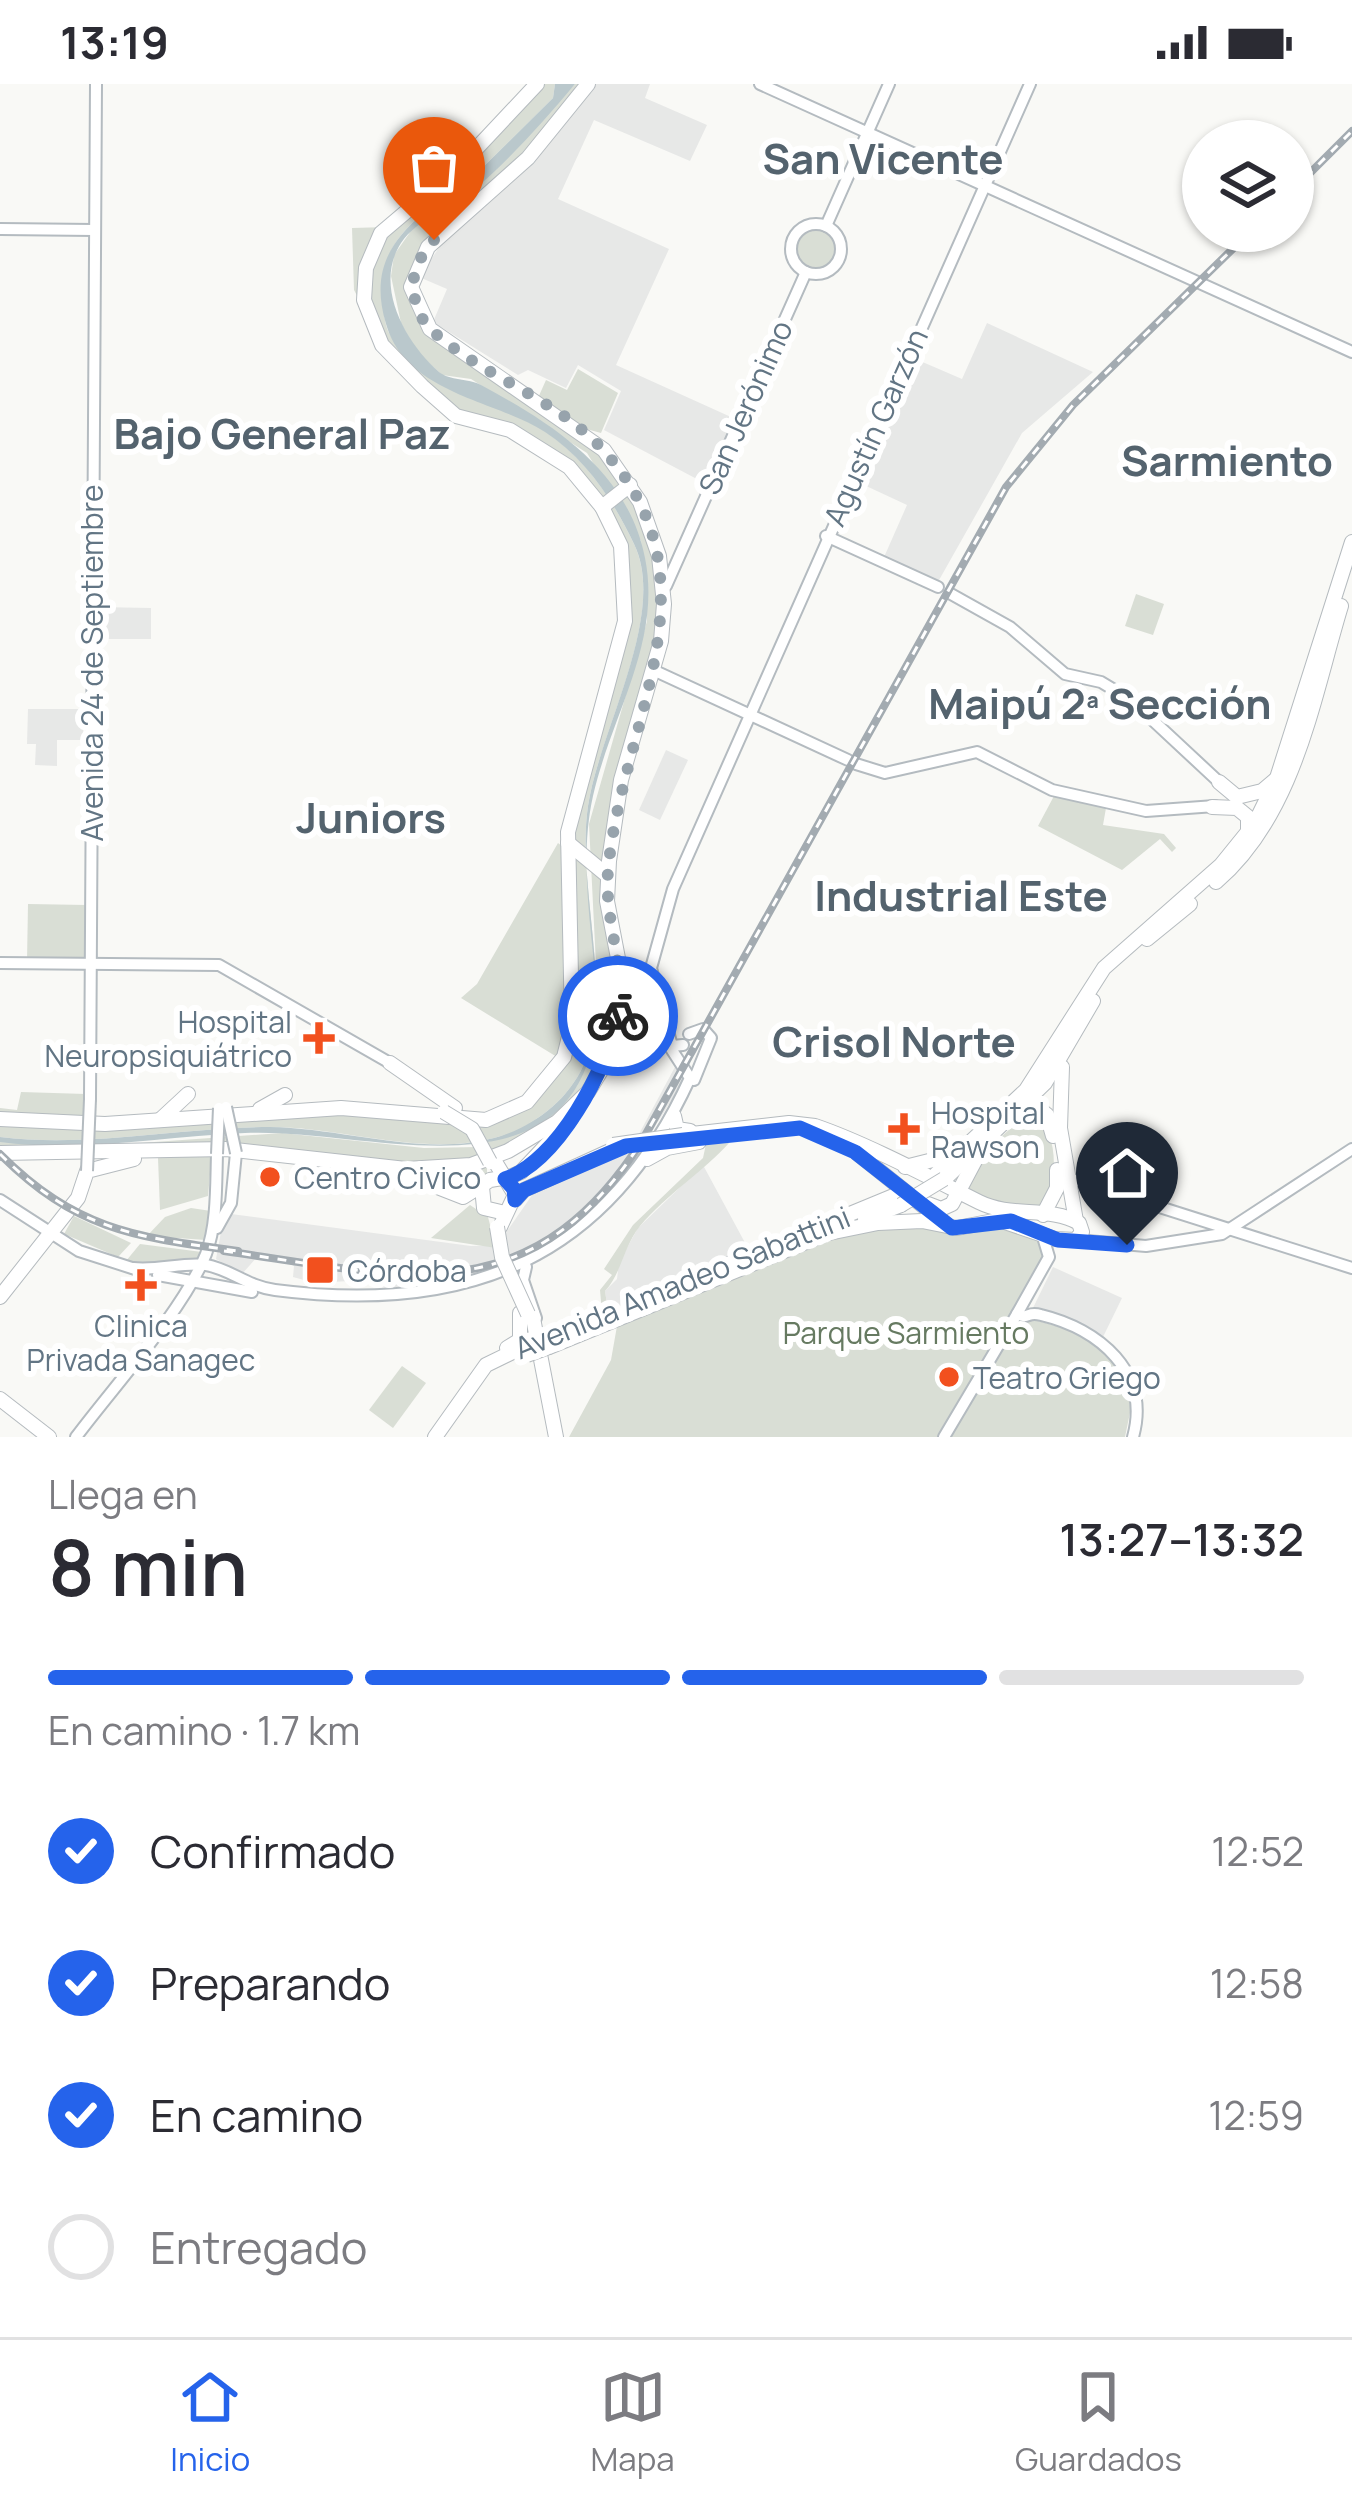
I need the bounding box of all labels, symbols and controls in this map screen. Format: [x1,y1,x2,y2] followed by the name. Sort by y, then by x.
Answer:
[60,11,169,73] text: 13:19
[383,117,485,240] pin
[1182,120,1314,252] map controls
[1182,120,1314,252] button: layers
[762,129,1004,187] district label: San Vicente
[401,135,467,201] icon: bag
[688,313,802,501] street label: San Jerónimo
[813,322,937,532] street label: Agustín Garzón
[113,404,451,462] district label: Bajo General Paz
[1121,431,1333,489] district label: Sarmiento
[71,485,112,842] street label: Avenida 24 de Septiembre
[928,674,1272,732] district label: Maipú 2ª Sección
[296,788,446,846] district label: Juniors
[814,866,1108,924] district label: Industrial Este
[558,956,678,1076] courier
[585,983,651,1049] icon: bike
[44,1001,292,1076] place label: Hospital Neuropsiquiátrico
[772,1012,1016,1070] district label: Crisol Norte
[303,1022,335,1054] marker: Hospital Neuropsiquiátrico
[931,1092,1045,1167] place label: Hospital Rawson
[888,1113,920,1145] marker: Hospital Rawson
[1076,1122,1178,1245] pin
[1094,1140,1160,1206] icon: home
[294,1157,481,1198] place label: Centro Civico
[257,1164,283,1190] marker: Centro Civico
[508,1196,856,1368] street label: Avenida Amadeo Sabattini
[347,1250,467,1291] place label: Córdoba
[304,1254,336,1286] marker: Córdoba
[125,1269,157,1301] marker: Clinica Privada Sanagec
[27,1305,255,1380] place label: Clinica Privada Sanagec
[783,1312,1029,1353] park label: Parque Sarmiento
[973,1357,1161,1398] place label: Teatro Griego
[936,1364,962,1390] marker: Teatro Griego
[48,1467,198,1521] text: Llega en
[1059,1508,1304,1570] text: 13:27–13:32
[48,1513,248,1619] text: 8 min
[48,1703,360,1757] text: En camino · 1.7 km
[48,1818,114,1884] icon: check
[150,1820,395,1882] text: Confirmado
[1211,1824,1304,1878] text: 12:52
[48,1950,114,2016] icon: check
[150,1952,390,2014] text: Preparando
[1210,1956,1304,2010] text: 12:58
[48,2082,114,2148] icon: check
[150,2084,363,2146] text: En camino
[1208,2088,1304,2142] text: 12:59
[150,2216,367,2278] text: Entregado
[170,2364,250,2481] tab: Inicio
[591,2364,675,2481] tab: Mapa
[1015,2364,1182,2481] tab: Guardados

